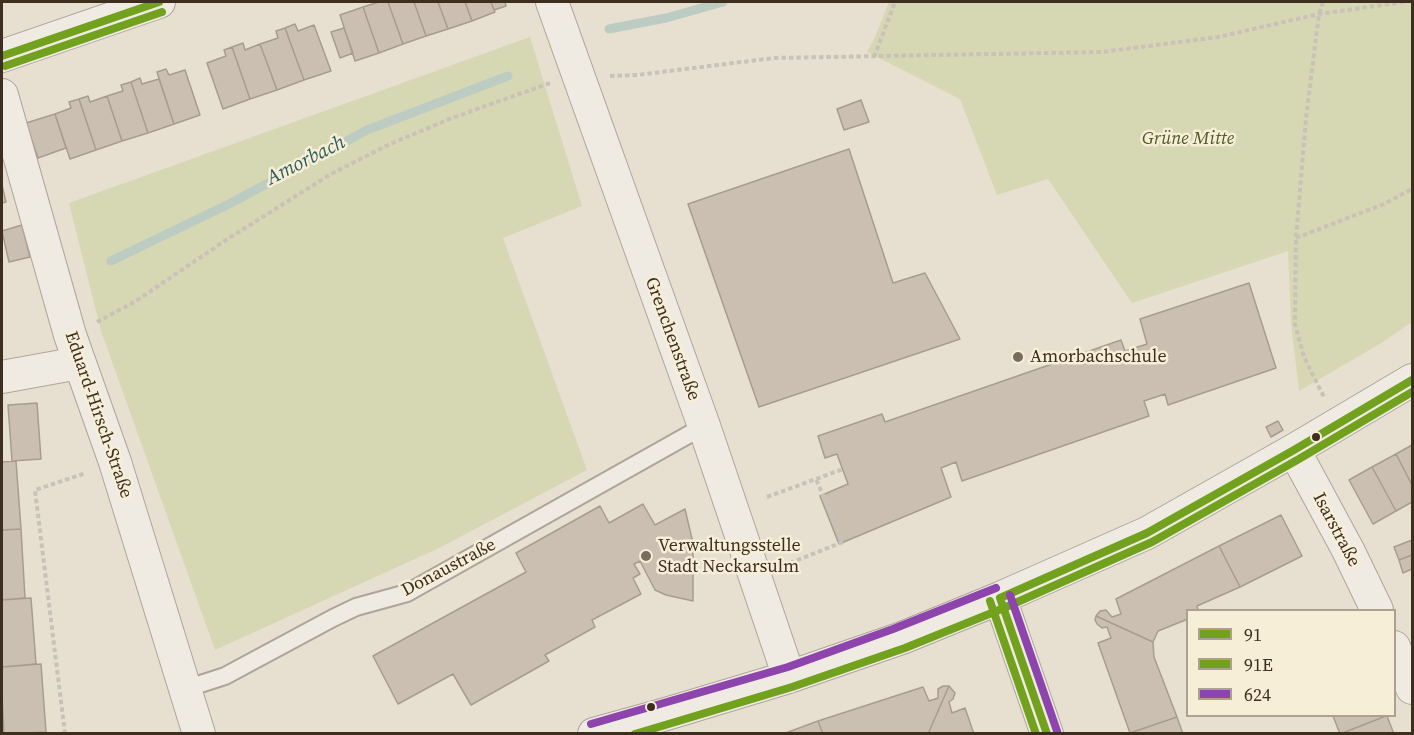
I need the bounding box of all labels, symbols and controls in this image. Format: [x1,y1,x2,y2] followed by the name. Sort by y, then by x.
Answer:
[1142,128,1234,150] park label: Grüne Mitte
[262,131,350,191] water label: Amorbach
[640,275,704,403] street label: Grenchenstraße
[59,329,137,501] street label: Eduard-Hirsch-Straße
[1030,346,1167,368] place label: Amorbachschule
[1011,350,1025,364] marker: Amorbachschule
[1310,431,1322,443] unlabelled marker
[1308,489,1364,571] street label: Isarstraße
[398,534,500,602] street label: Donaustraße
[658,535,801,578] place label: Verwaltungsstelle Stadt Neckarsulm
[639,549,653,563] marker: Verwaltungsstelle Stadt Neckarsulm
[1186,609,1396,717] legend
[1244,622,1262,647] text: 91
[1244,652,1273,677] text: 91E
[1244,682,1271,707] text: 624
[645,701,657,713] unlabelled marker

